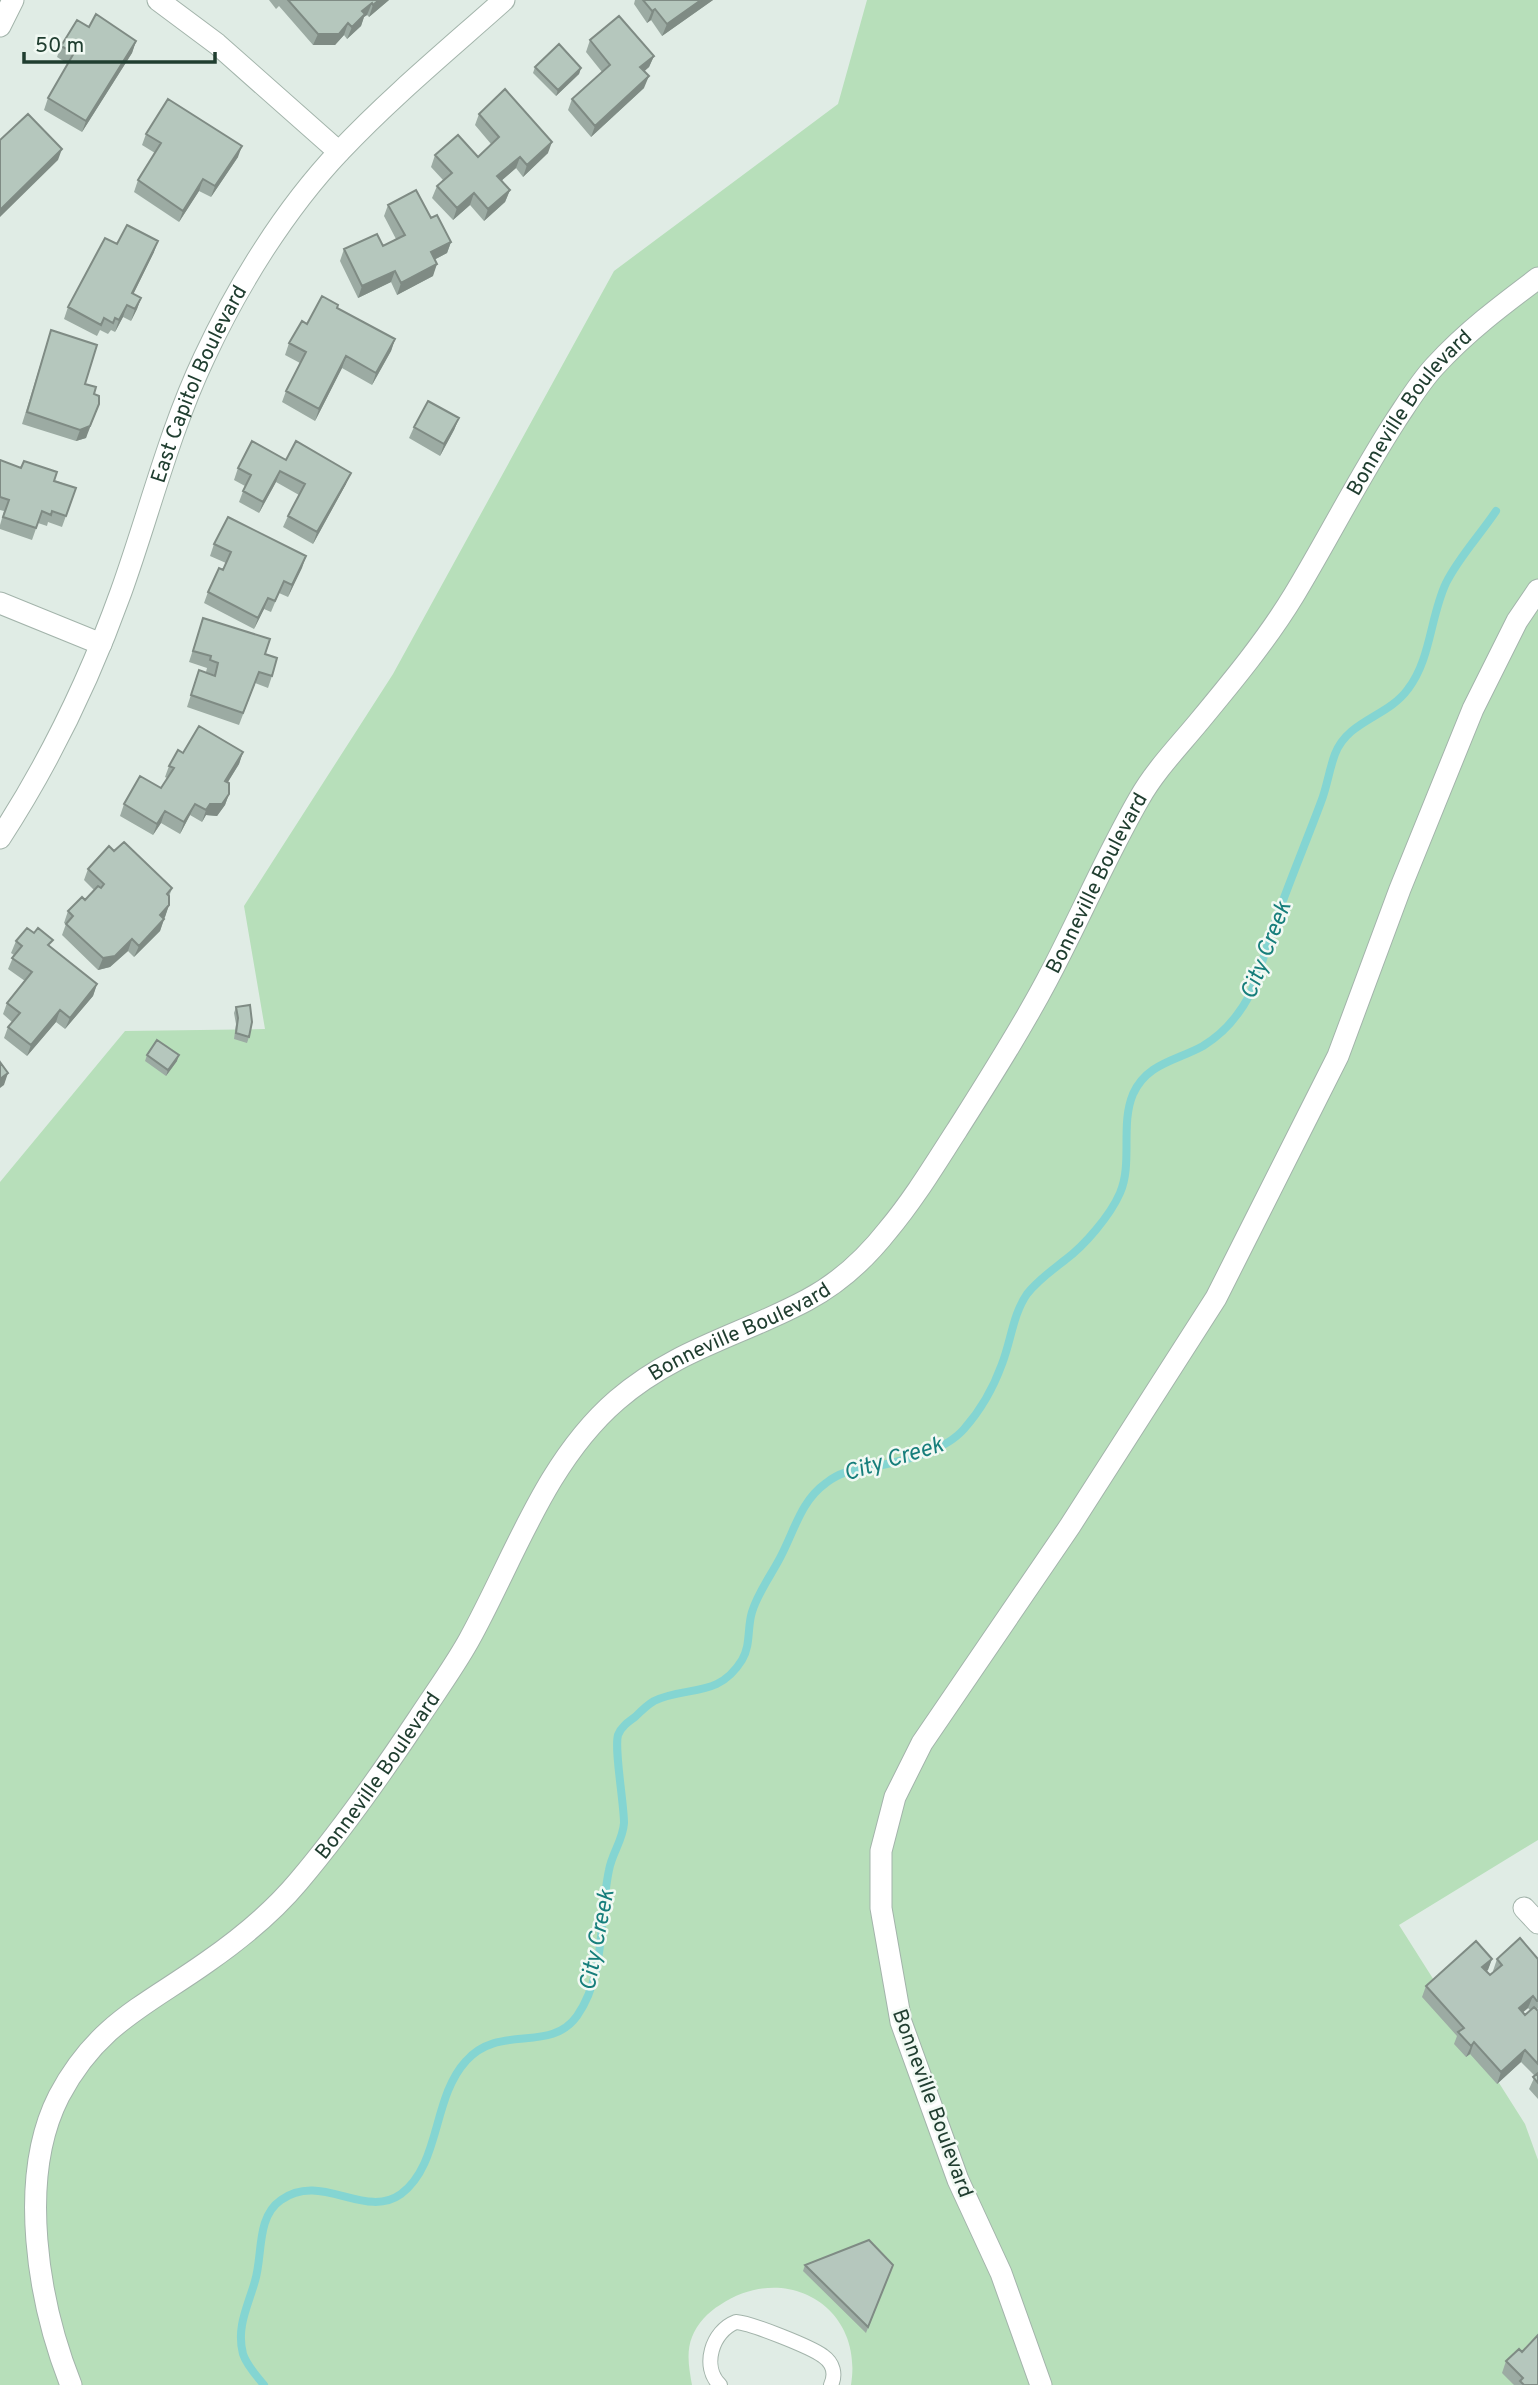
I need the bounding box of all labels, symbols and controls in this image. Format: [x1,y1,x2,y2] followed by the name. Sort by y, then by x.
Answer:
[24,21,215,65] scale bar
[35,33,84,60] text: 50 m
[146,281,254,487] street label: East Capitol Boulevard
[1341,324,1478,501] street label: Bonneville Boulevard
[1041,788,1155,979] street label: Bonneville Boulevard
[1235,897,1299,1004] water label: City Creek
[644,1277,836,1388] street label: Bonneville Boulevard
[841,1431,947,1489] water label: City Creek
[310,1687,447,1865] street label: Bonneville Boulevard
[574,1887,623,1994] water label: City Creek
[885,2005,978,2202] street label: Bonneville Boulevard

